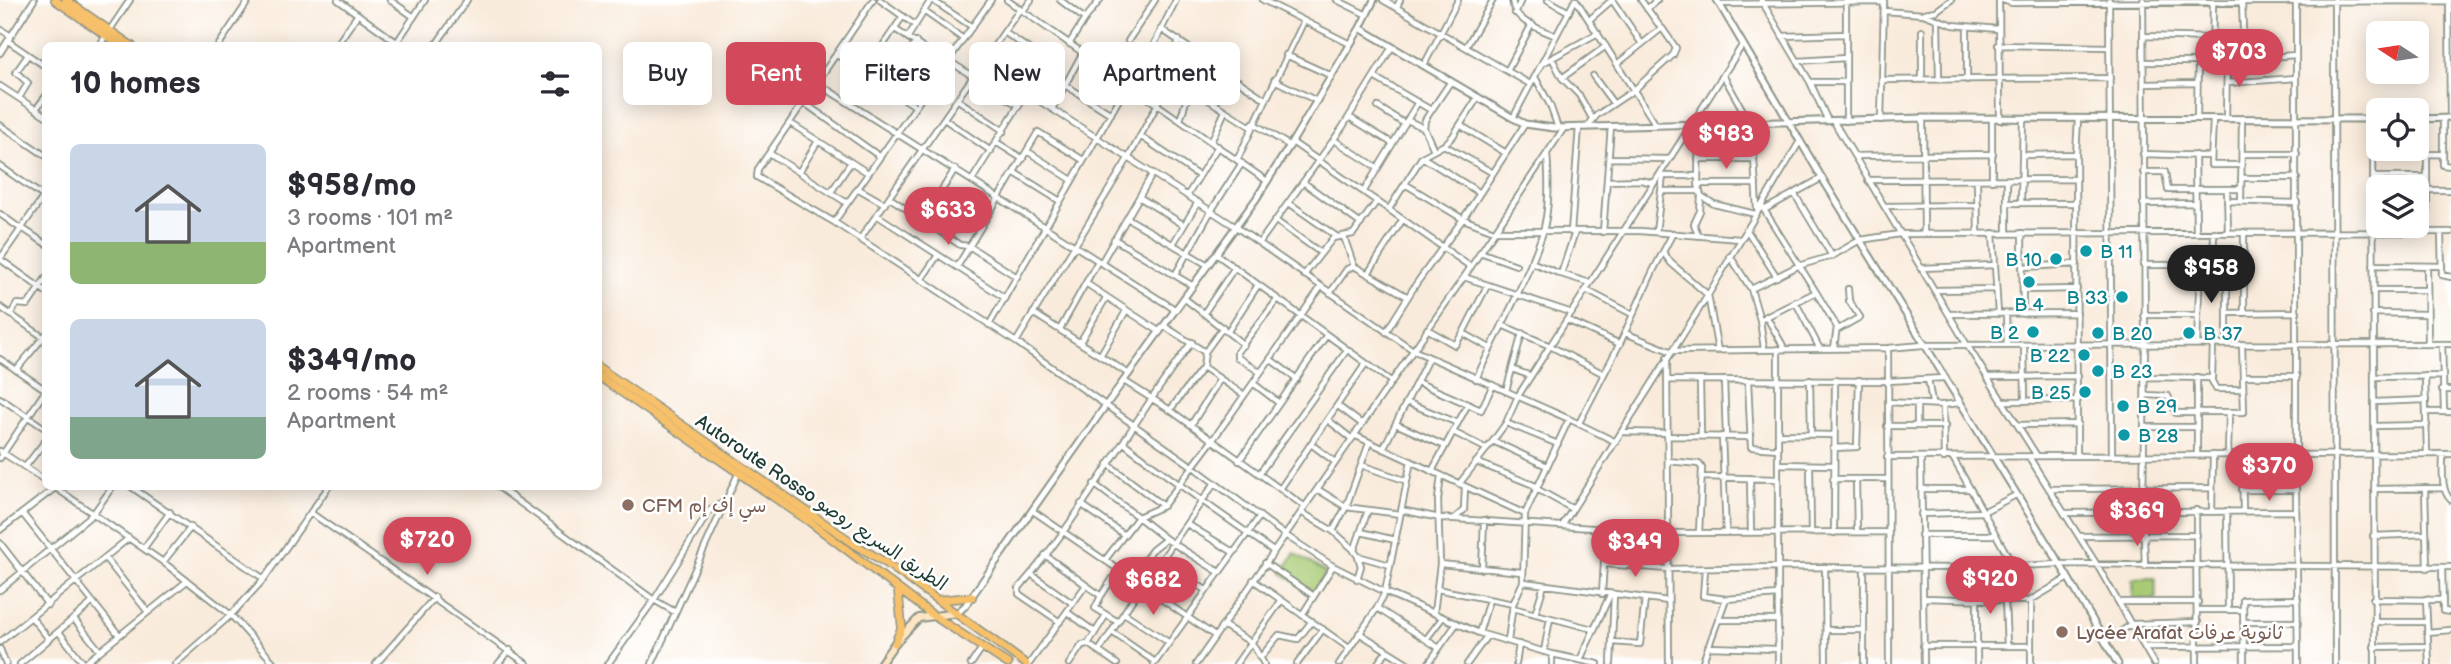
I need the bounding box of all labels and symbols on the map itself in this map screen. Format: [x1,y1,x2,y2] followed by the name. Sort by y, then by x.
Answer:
[2366,21,2429,84] north arrow
[2198,29,2280,89] pin: $703
[1685,111,1767,171] pin: $983
[907,188,989,247] pin: $633
[2100,241,2133,264] place label: B 11
[2078,243,2094,259] marker: B 11
[2170,246,2252,305] pin: $958
[2005,249,2042,272] place label: B 10
[2048,251,2064,267] marker: B 10
[2021,274,2037,290] marker: B 4
[2066,287,2108,310] place label: B 33
[2114,289,2130,305] marker: B 33
[2014,294,2044,317] place label: B 4
[1990,322,2020,345] place label: B 2
[2112,323,2153,346] place label: B 20
[2203,323,2243,346] place label: B 37
[2025,324,2041,340] marker: B 2
[2090,325,2106,341] marker: B 20
[2181,325,2197,341] marker: B 37
[2029,345,2071,368] place label: B 22
[2076,347,2092,363] marker: B 22
[2112,361,2153,384] place label: B 23
[2090,363,2106,379] marker: B 23
[2031,382,2071,405] place label: B 25
[2077,384,2093,400] marker: B 25
[2137,396,2177,419] place label: B 29
[2115,398,2131,414] marker: B 29
[690,410,951,597] street label: Autoroute Rosso الطريق السريع روصو
[2138,425,2178,448] place label: B 28
[2116,427,2132,443] marker: B 28
[2228,444,2310,503] pin: $370
[2096,489,2178,548] pin: $369
[642,495,766,522] place label: CFM سي إف إم
[620,497,636,513] marker: CFM سي إف إم
[386,518,468,577] pin: $720
[1594,520,1676,579] pin: $349
[1949,556,2031,616] pin: $920
[1112,558,1194,617] pin: $682
[2076,622,2283,645] place label: Lycée Arafat ثانوية عرفات
[2054,624,2070,640] marker: Lycée Arafat ثانوية عرفات

